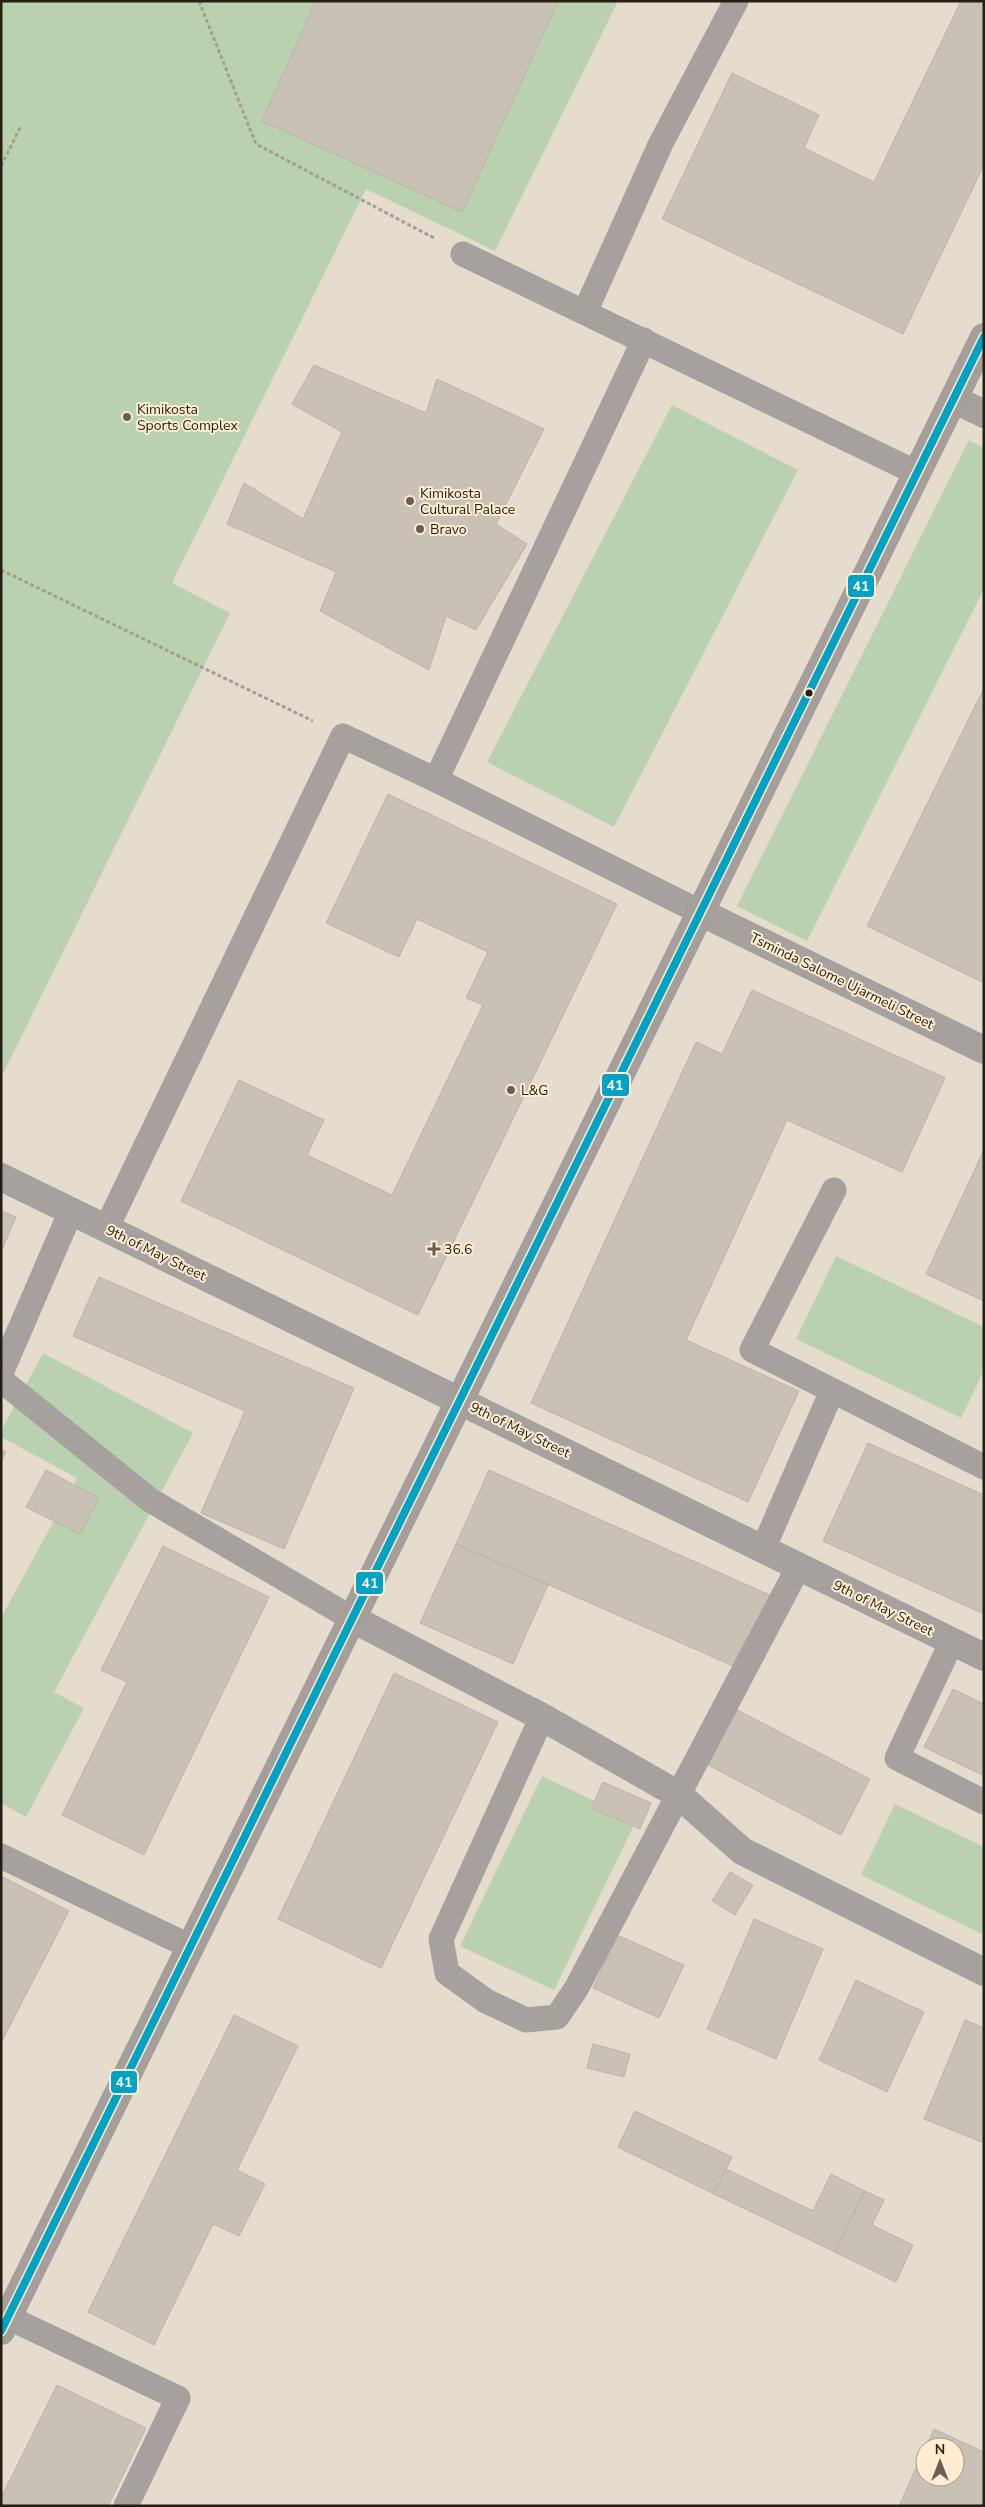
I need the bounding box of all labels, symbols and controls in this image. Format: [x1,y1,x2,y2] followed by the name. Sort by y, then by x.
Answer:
[137,400,238,435] place label: Kimikosta Sports Complex
[121,411,133,423] marker: Kimikosta Sports Complex
[420,484,515,519] place label: Kimikosta Cultural Palace
[404,495,416,507] marker: Kimikosta Cultural Palace
[430,520,467,539] place label: Bravo
[414,523,426,535] marker: Bravo
[847,574,875,598] line badge: 41
[853,577,869,596] text: 41
[804,688,814,698] unlabelled marker
[747,928,937,1034] street label: Tsminda Salome Ujarmeli Street
[601,1073,630,1097] line badge: 41
[607,1076,623,1095] text: 41
[521,1081,548,1100] place label: L&G
[505,1084,517,1096] marker: L&G
[103,1221,209,1286] street label: 9th of May Street
[444,1240,472,1259] place label: 36.6
[428,1243,440,1255] marker: 36.6
[467,1398,573,1463] street label: 9th of May Street
[355,1571,384,1595] line badge: 41
[362,1574,378,1593] text: 41
[830,1576,936,1641] street label: 9th of May Street
[110,2070,138,2094] line badge: 41
[116,2073,132,2092] text: 41
[915,2437,965,2487] north arrow
[935,2440,945,2459] text: N

